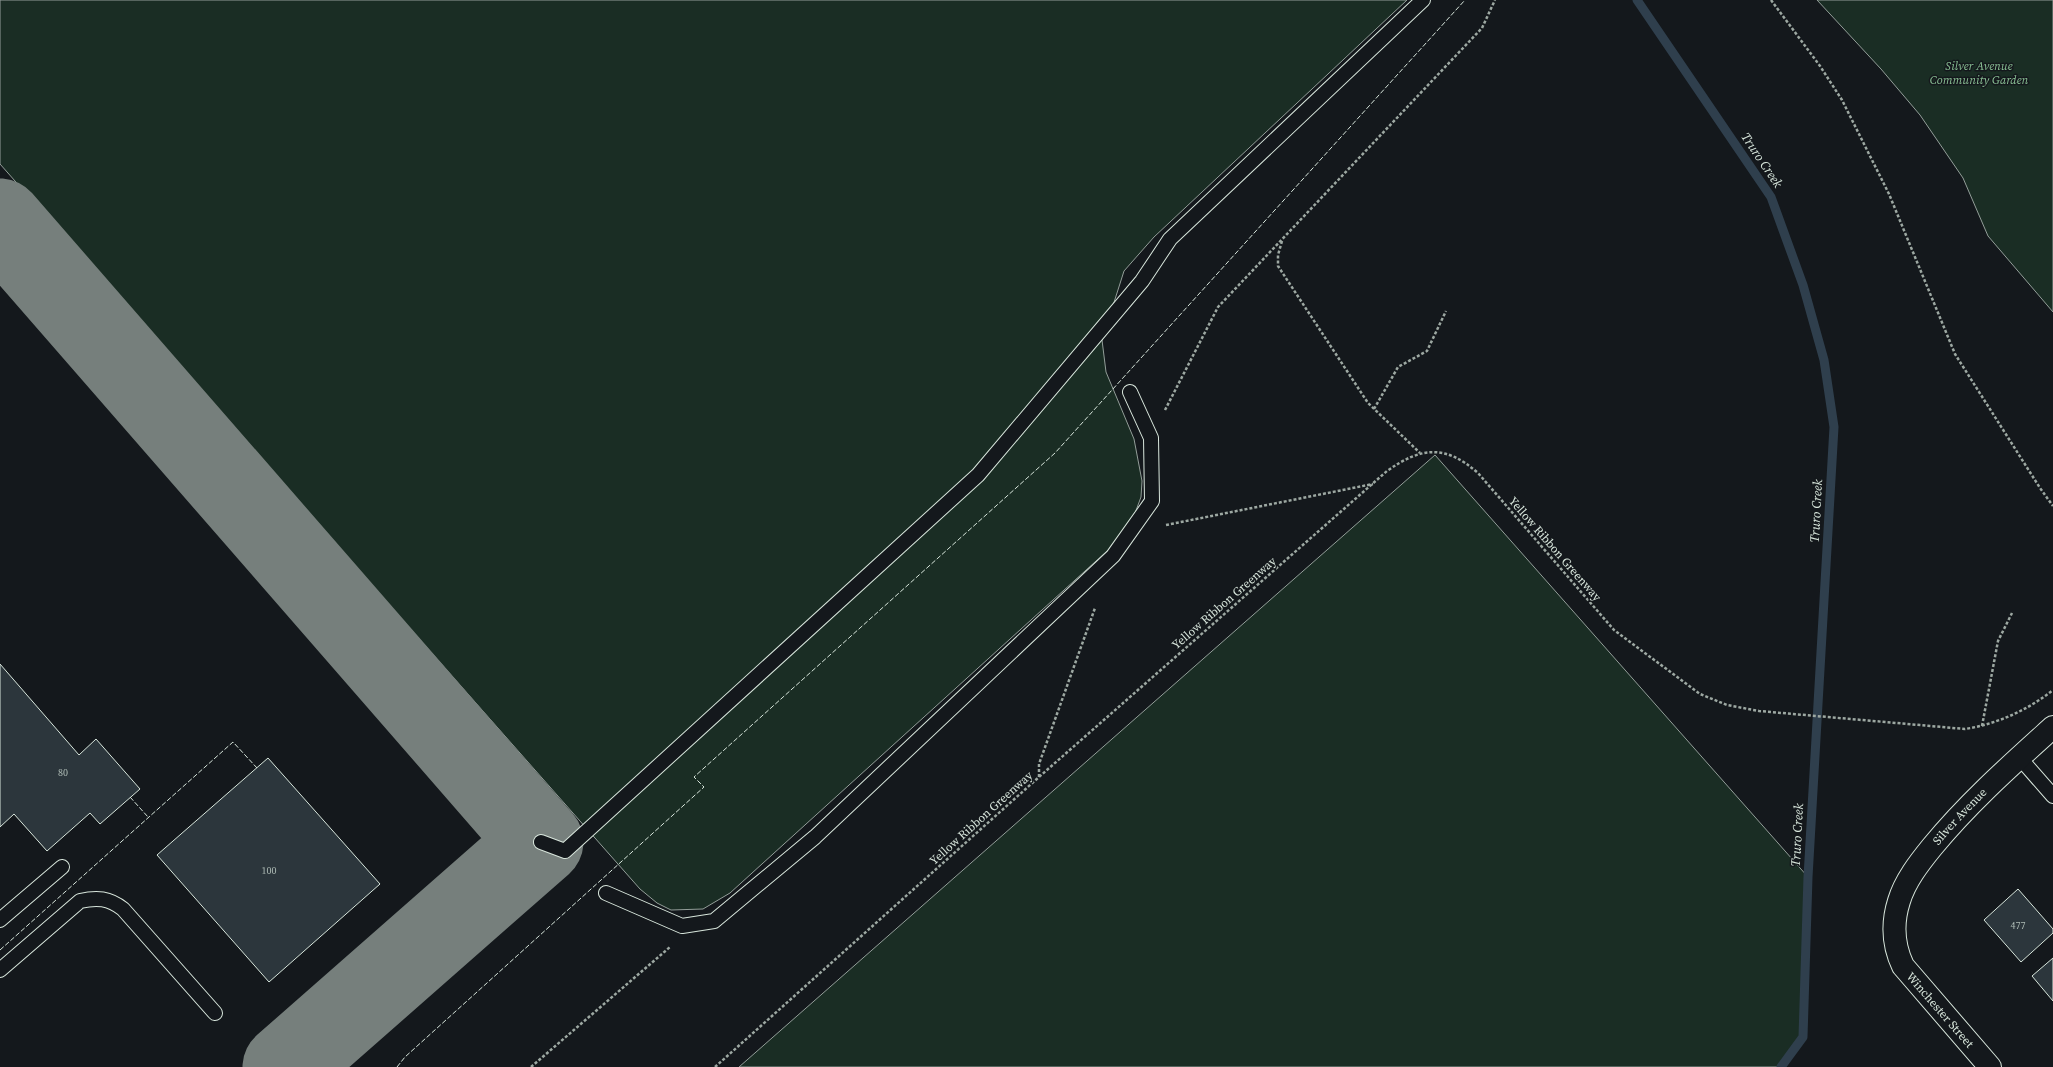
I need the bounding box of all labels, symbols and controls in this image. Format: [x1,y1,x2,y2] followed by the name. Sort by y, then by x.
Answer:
[1930,58,2029,88] park label: Silver Avenue Community Garden
[1737,129,1787,192] water label: Truro Creek
[1806,478,1826,543] water label: Truro Creek
[1505,493,1605,605] street label: Yellow Ribbon Greenway
[1168,553,1280,653] street label: Yellow Ribbon Greenway
[58,766,68,779] house number: 80
[926,767,1037,869] street label: Yellow Ribbon Greenway
[1929,784,1990,848] street label: Silver Avenue
[1787,802,1807,867] water label: Truro Creek
[262,864,277,877] house number: 100
[2011,919,2026,932] house number: 477
[1903,969,1977,1051] street label: Winchester Street

